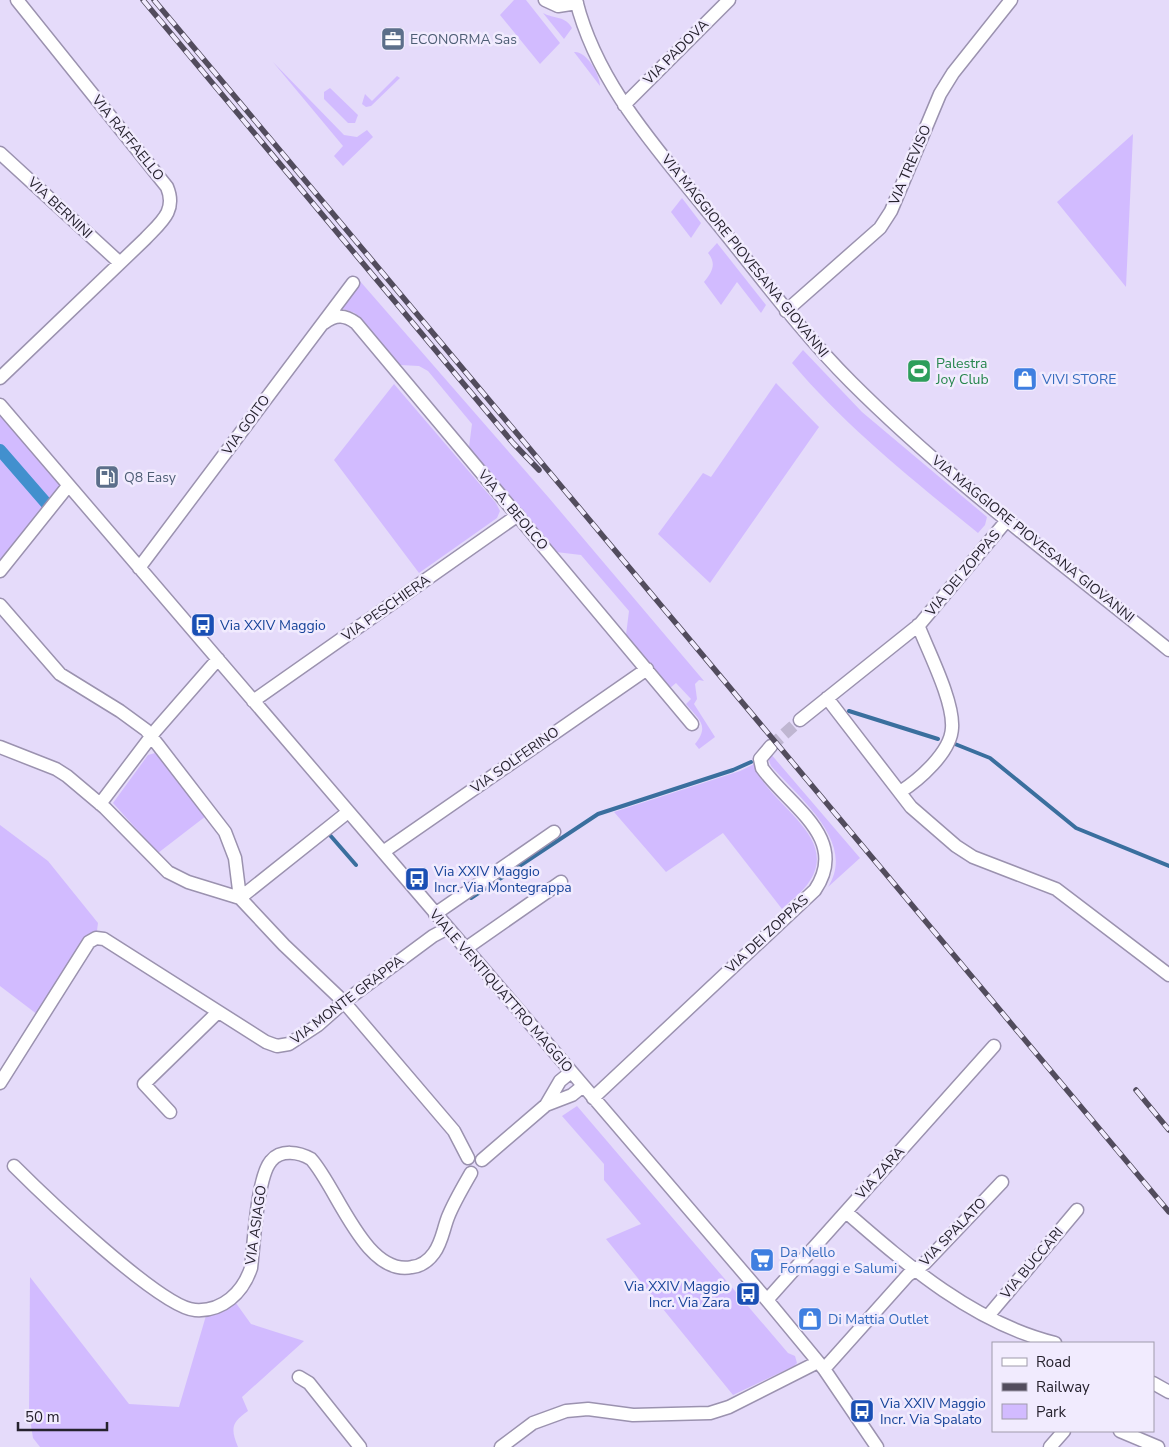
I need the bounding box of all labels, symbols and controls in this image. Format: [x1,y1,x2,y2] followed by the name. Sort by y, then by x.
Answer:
[638,15,713,90] street label: VIA PADOVA
[380,26,406,52] office icon: ECONORMA Sas
[410,30,517,49] place label: ECONORMA Sas
[87,91,168,185] street label: VIA RAFFAELLO
[884,122,935,209] street label: VIA TREVISO
[656,150,833,361] street label: VIA MAGGIORE PIOVESANA GIOVANNI
[23,172,96,243] street label: VIA BERNINI
[935,354,989,389] place label: Palestra Joy Club
[906,358,932,384] sports icon: Palestra Joy Club
[1012,366,1038,392] shop icon: VIVI STORE
[1041,370,1117,389] place label: VIVI STORE
[217,391,274,460] street label: VIA GOITO
[927,450,1138,627] street label: VIA MAGGIORE PIOVESANA GIOVANNI
[94,464,120,490] fuel station icon: Q8 Easy
[473,465,552,554] street label: VIA A. BEOLCO
[124,468,177,487] place label: Q8 Easy
[921,526,1005,621] street label: VIA DEI ZOPPAS
[337,570,434,646] street label: VIA PESCHIERA
[190,612,216,638] bus stop icon: Via XXIV Maggio
[219,616,326,635] place label: Via XXIV Maggio
[466,722,563,798] street label: VIA SOLFERINO
[433,862,572,897] place label: Via XXIV Maggio Incr. Via Montegrappa
[404,866,430,892] bus stop icon: Via XXIV Maggio Incr. Via Montegrappa
[721,890,813,978] street label: VIA DEI ZOPPAS
[424,905,577,1077] street label: VIALE VENTIQUATTRO MAGGIO
[286,951,407,1049] street label: VIA MONTE GRAPPA
[851,1143,909,1204] street label: VIA ZARA
[241,1184,271,1267] street label: VIA ASIAGO
[915,1193,991,1271] street label: VIA SPALATO
[996,1223,1068,1304] street label: VIA BUCCARI
[780,1243,897,1278] place label: Da Nello Formaggi e Salumi
[749,1247,775,1273] supermarket icon: Da Nello Formaggi e Salumi
[623,1277,730,1312] place label: Via XXIV Maggio Incr. Via Zara
[735,1281,761,1307] bus stop icon: Via XXIV Maggio Incr. Via Zara
[797,1306,823,1332] shop icon: Di Mattia Outlet
[828,1310,929,1329] place label: Di Mattia Outlet
[992,1342,1154,1432] legend
[1036,1352,1071,1372] text: Road
[1036,1377,1090,1397] text: Railway
[879,1394,986,1429] place label: Via XXIV Maggio Incr. Via Spalato
[849,1398,875,1424] bus stop icon: Via XXIV Maggio Incr. Via Spalato
[18,1400,106,1432] scale bar
[1036,1402,1066,1422] text: Park
[25,1407,60,1427] text: 50 m

